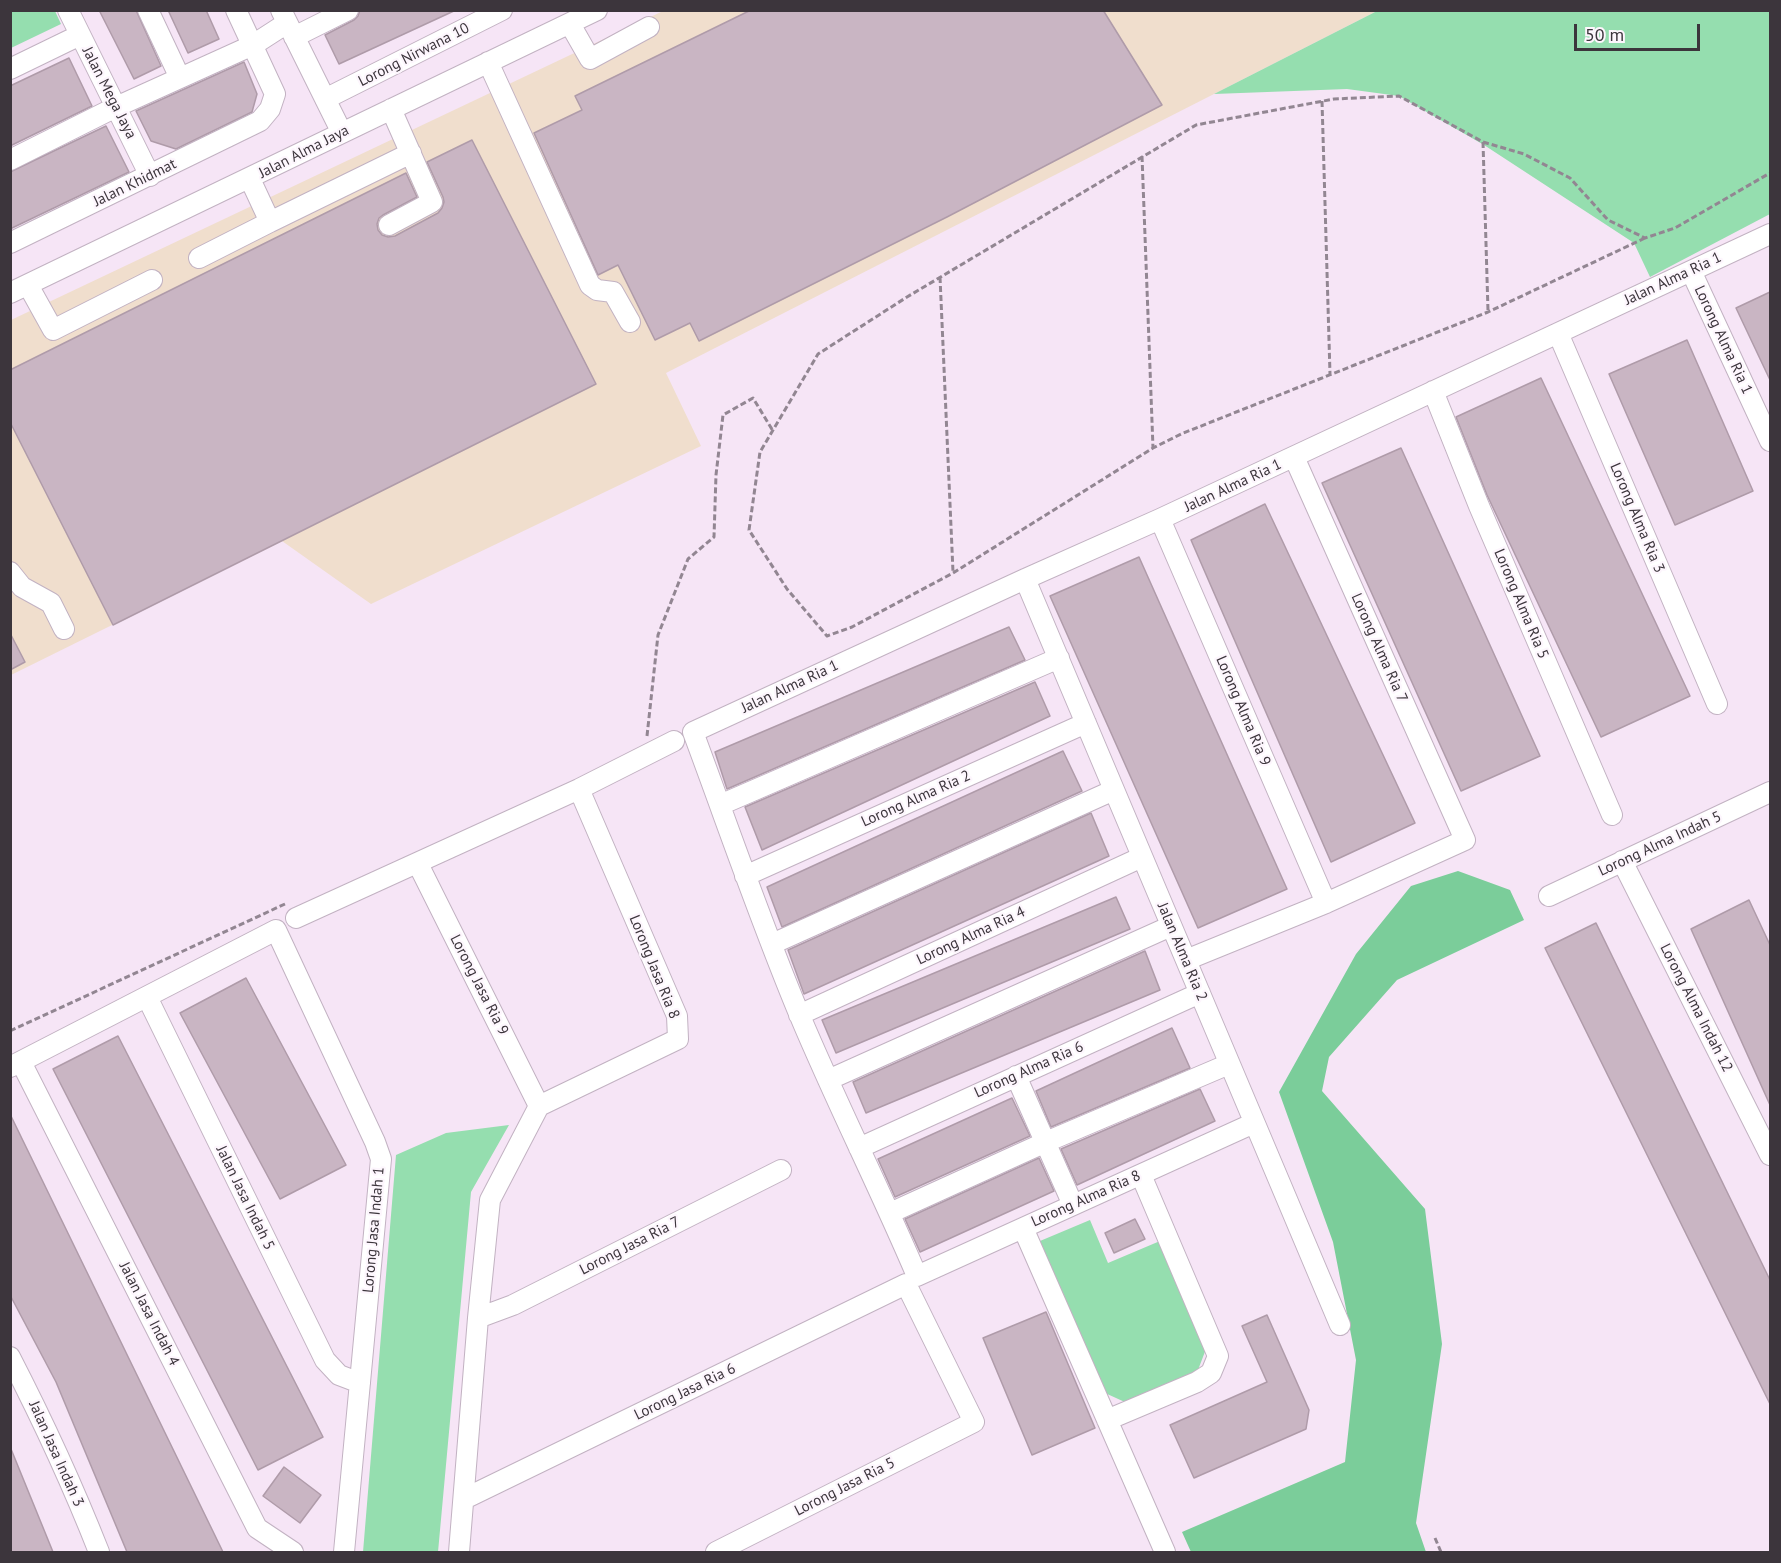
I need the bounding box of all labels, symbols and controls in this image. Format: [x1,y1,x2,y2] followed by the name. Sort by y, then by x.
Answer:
[1577,12,1703,50] scale bar
[356,19,472,91] street label: Lorong Nirwana 10
[1585,23,1624,46] text: 50 m
[78,44,140,142] street label: Jalan Mega Jaya
[256,122,352,182] street label: Jalan Alma Jaya
[91,155,179,211] street label: Jalan Khidmat
[1622,249,1724,309] street label: Jalan Alma Ria 1
[1690,283,1756,397] street label: Lorong Alma Ria 1
[1182,456,1284,516] street label: Jalan Alma Ria 1
[1606,460,1668,576] street label: Lorong Alma Ria 3
[1490,546,1552,662] street label: Lorong Alma Ria 5
[1347,591,1411,705] street label: Lorong Alma Ria 7
[1212,653,1274,769] street label: Lorong Alma Ria 9
[739,657,841,717] street label: Jalan Alma Ria 1
[859,767,973,831] street label: Lorong Alma Ria 2
[1596,808,1724,880] street label: Lorong Alma Indah 5
[1153,900,1211,1004] street label: Jalan Alma Ria 2
[914,903,1028,969] street label: Lorong Alma Ria 4
[625,912,683,1022] street label: Lorong Jasa Ria 8
[446,932,512,1038] street label: Lorong Jasa Ria 9
[1656,941,1736,1075] street label: Lorong Alma Indah 12
[972,1038,1086,1102] street label: Lorong Alma Ria 6
[212,1143,278,1253] street label: Jalan Jasa Indah 5
[360,1166,388,1294] street label: Lorong Jasa Indah 1
[1029,1167,1143,1231] street label: Lorong Alma Ria 8
[577,1213,683,1279] street label: Lorong Jasa Ria 7
[115,1259,183,1369] street label: Jalan Jasa Indah 4
[631,1360,739,1424] street label: Lorong Jasa Ria 6
[25,1398,87,1510] street label: Jalan Jasa Indah 3
[792,1454,898,1520] street label: Lorong Jasa Ria 5

